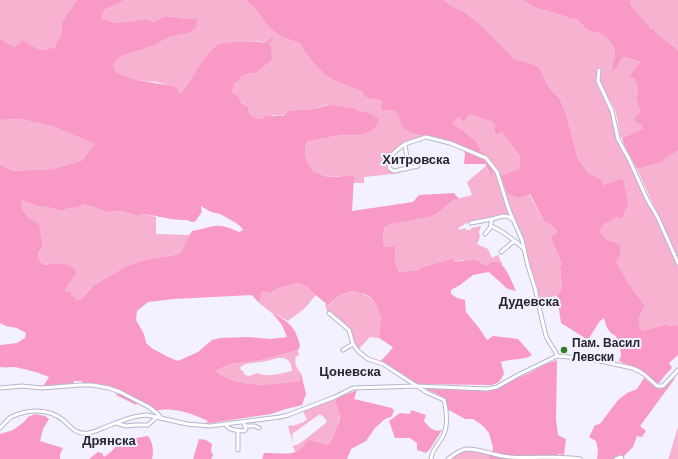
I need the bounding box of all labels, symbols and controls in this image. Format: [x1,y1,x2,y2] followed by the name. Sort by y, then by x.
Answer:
[382,152,451,167] district label: Хитровска
[499,294,560,309] district label: Дудевска
[572,336,640,364] place label: Пам. Васил Левски
[559,345,569,355] marker: Пам. Васил Левски
[319,364,381,379] district label: Цоневска
[82,433,136,448] district label: Дрянска

